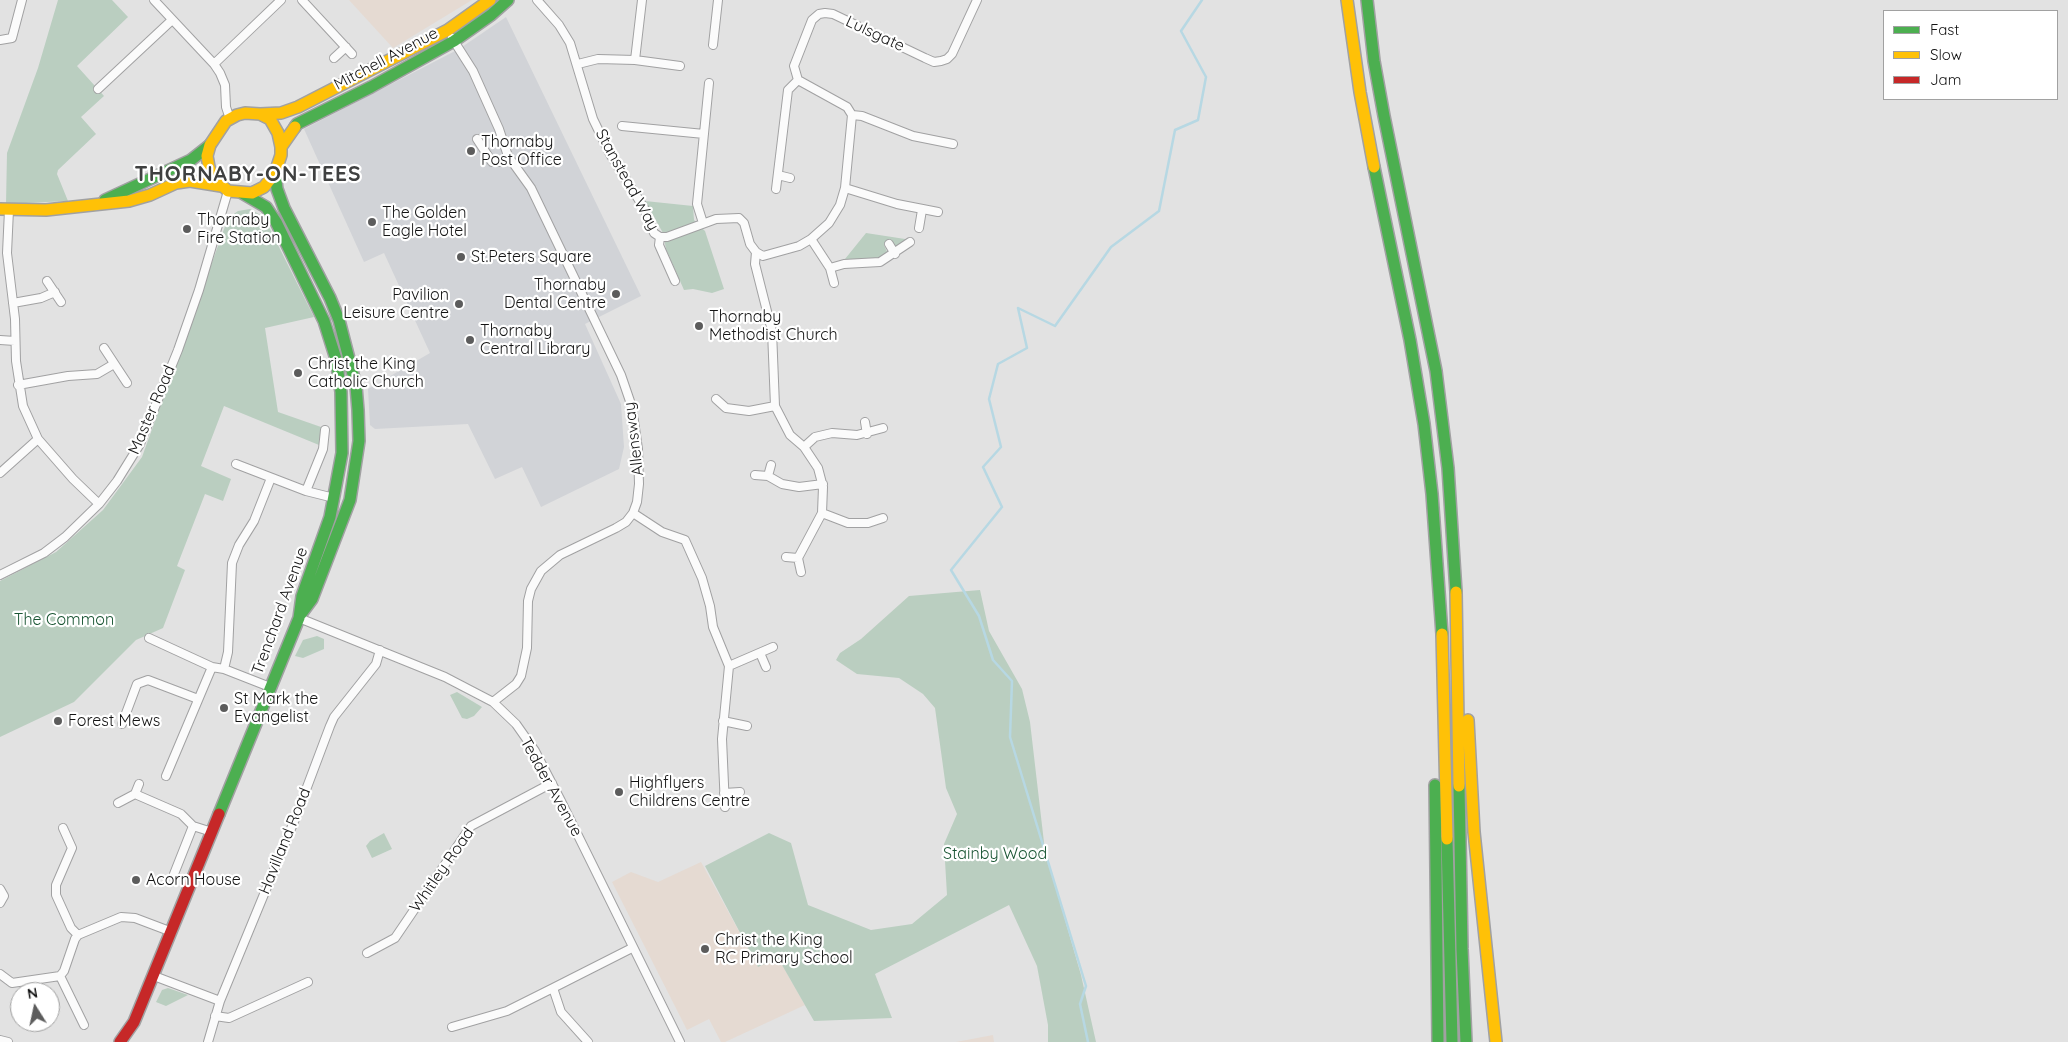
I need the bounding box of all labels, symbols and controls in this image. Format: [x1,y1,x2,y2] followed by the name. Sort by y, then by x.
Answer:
[1883,10,2058,100] legend
[842,12,908,56] street label: Lulsgate
[1930,20,1959,39] text: Fast
[331,24,441,94] street label: Mitchell Avenue
[1930,45,1962,64] text: Slow
[1930,70,1961,89] text: Jam
[591,126,663,234] street label: Stanstead Way
[481,132,562,170] place label: Thornaby Post Office
[465,145,477,157] marker: Thornaby Post Office
[133,162,363,188] district label: THORNABY-ON-TEES
[382,203,467,241] place label: The Golden Eagle Hotel
[197,210,281,248] place label: Thornaby Fire Station
[366,216,378,228] marker: The Golden Eagle Hotel
[181,223,193,235] marker: Thornaby Fire Station
[471,247,591,267] place label: St.Peters Square
[455,251,467,263] marker: St.Peters Square
[504,275,606,313] place label: Thornaby Dental Centre
[343,285,449,323] place label: Pavilion Leisure Centre
[610,288,622,300] marker: Thornaby Dental Centre
[453,298,465,310] marker: Pavilion Leisure Centre
[709,307,838,345] place label: Thornaby Methodist Church
[693,320,705,332] marker: Thornaby Methodist Church
[480,321,590,359] place label: Thornaby Central Library
[464,334,476,346] marker: Thornaby Central Library
[308,354,424,392] place label: Christ the King Catholic Church
[125,363,179,457] street label: Master Road
[292,367,304,379] marker: Christ the King Catholic Church
[620,401,648,477] street label: Allensway
[248,545,312,677] street label: Trenchard Avenue
[14,610,114,630] park label: The Common
[234,689,318,727] place label: St Mark the Evangelist
[218,702,230,714] marker: St Mark the Evangelist
[68,711,160,731] place label: Forest Mews
[52,715,64,727] marker: Forest Mews
[516,734,586,840] street label: Tedder Avenue
[629,773,750,811] place label: Highflyers Childrens Centre
[255,785,315,897] street label: Havilland Road
[613,786,625,798] marker: Highflyers Childrens Centre
[406,824,478,916] street label: Whitley Road
[943,844,1047,864] park label: Stainby Wood
[146,870,241,890] place label: Acorn House
[130,874,142,886] marker: Acorn House
[715,930,853,968] place label: Christ the King RC Primary School
[699,943,711,955] marker: Christ the King RC Primary School
[10,982,60,1032] north arrow
[26,983,39,1003] text: N

